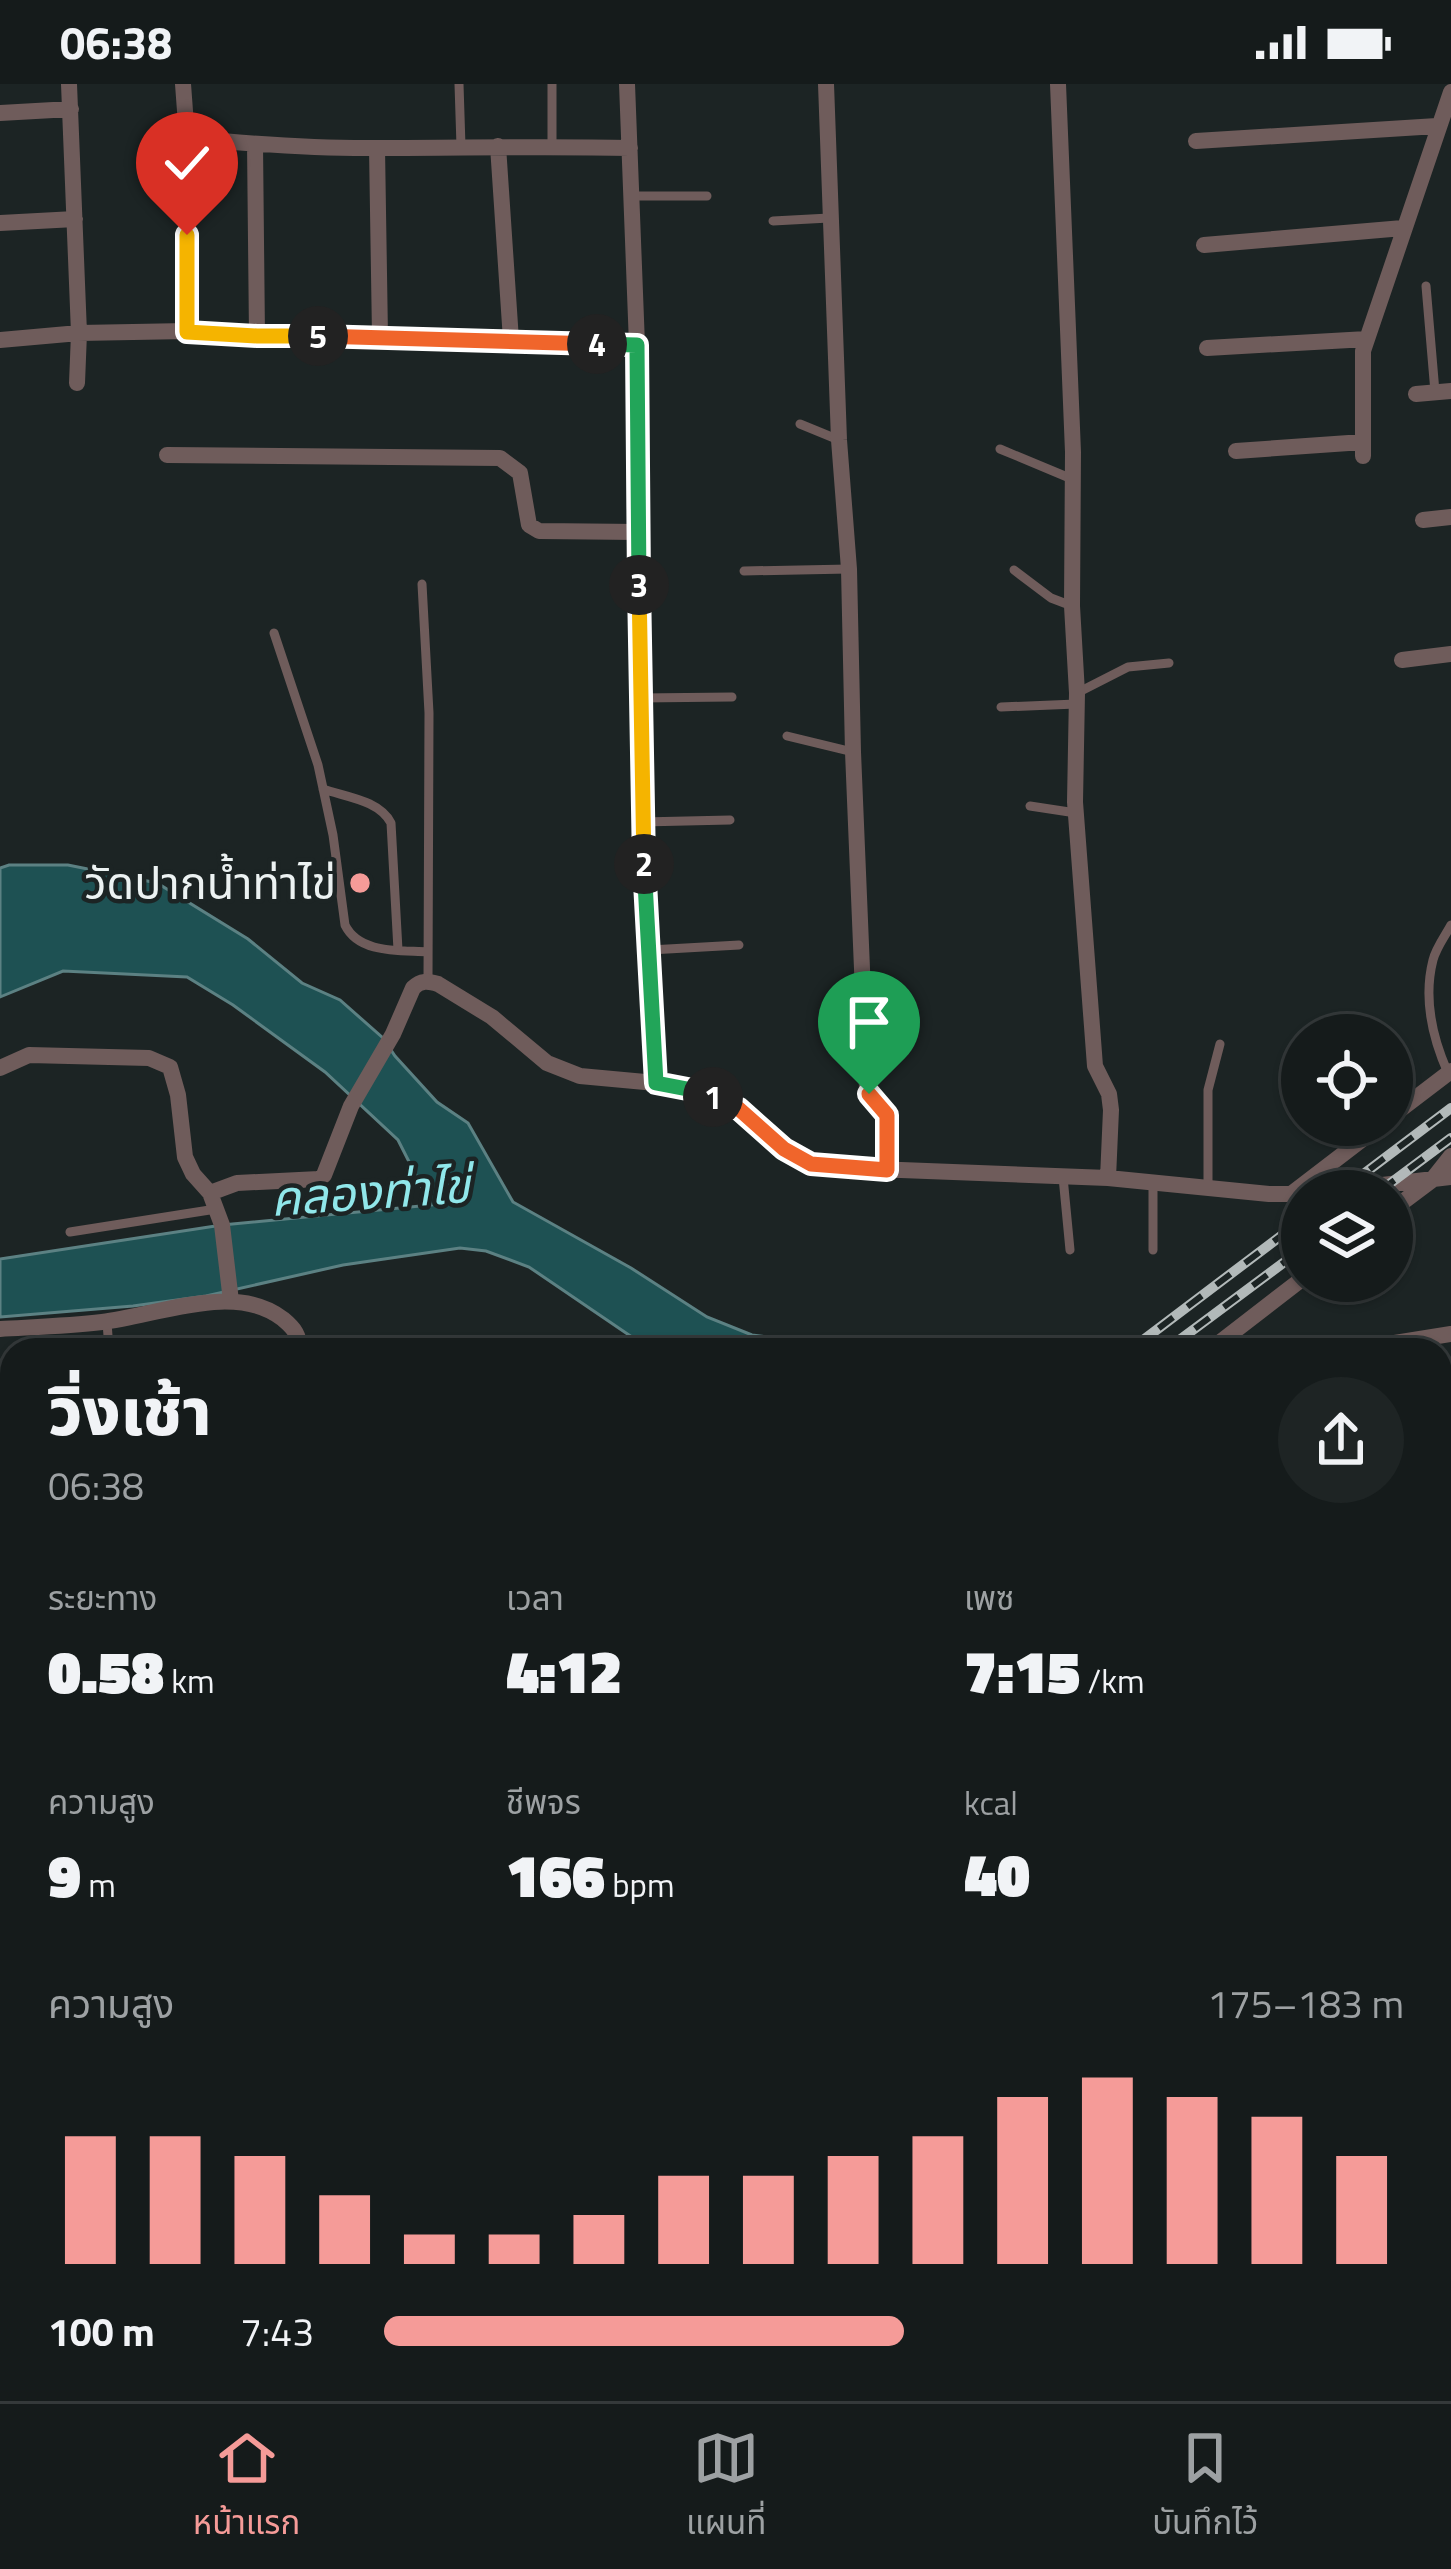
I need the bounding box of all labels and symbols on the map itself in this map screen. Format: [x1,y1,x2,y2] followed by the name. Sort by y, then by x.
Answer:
[136,112,238,235] pin
[288,306,348,366] pin: 5
[567,314,627,374] pin: 4
[609,555,669,615] pin: 3
[614,834,674,894] pin: 2
[84,848,336,916] place label: วัดปากน้ำท่าไข่
[347,870,373,896] marker: วัดปากน้ำท่าไข่
[818,971,920,1094] pin
[683,1067,743,1127] pin: 1
[268,1148,478,1235] water label: คลองท่าไข่

